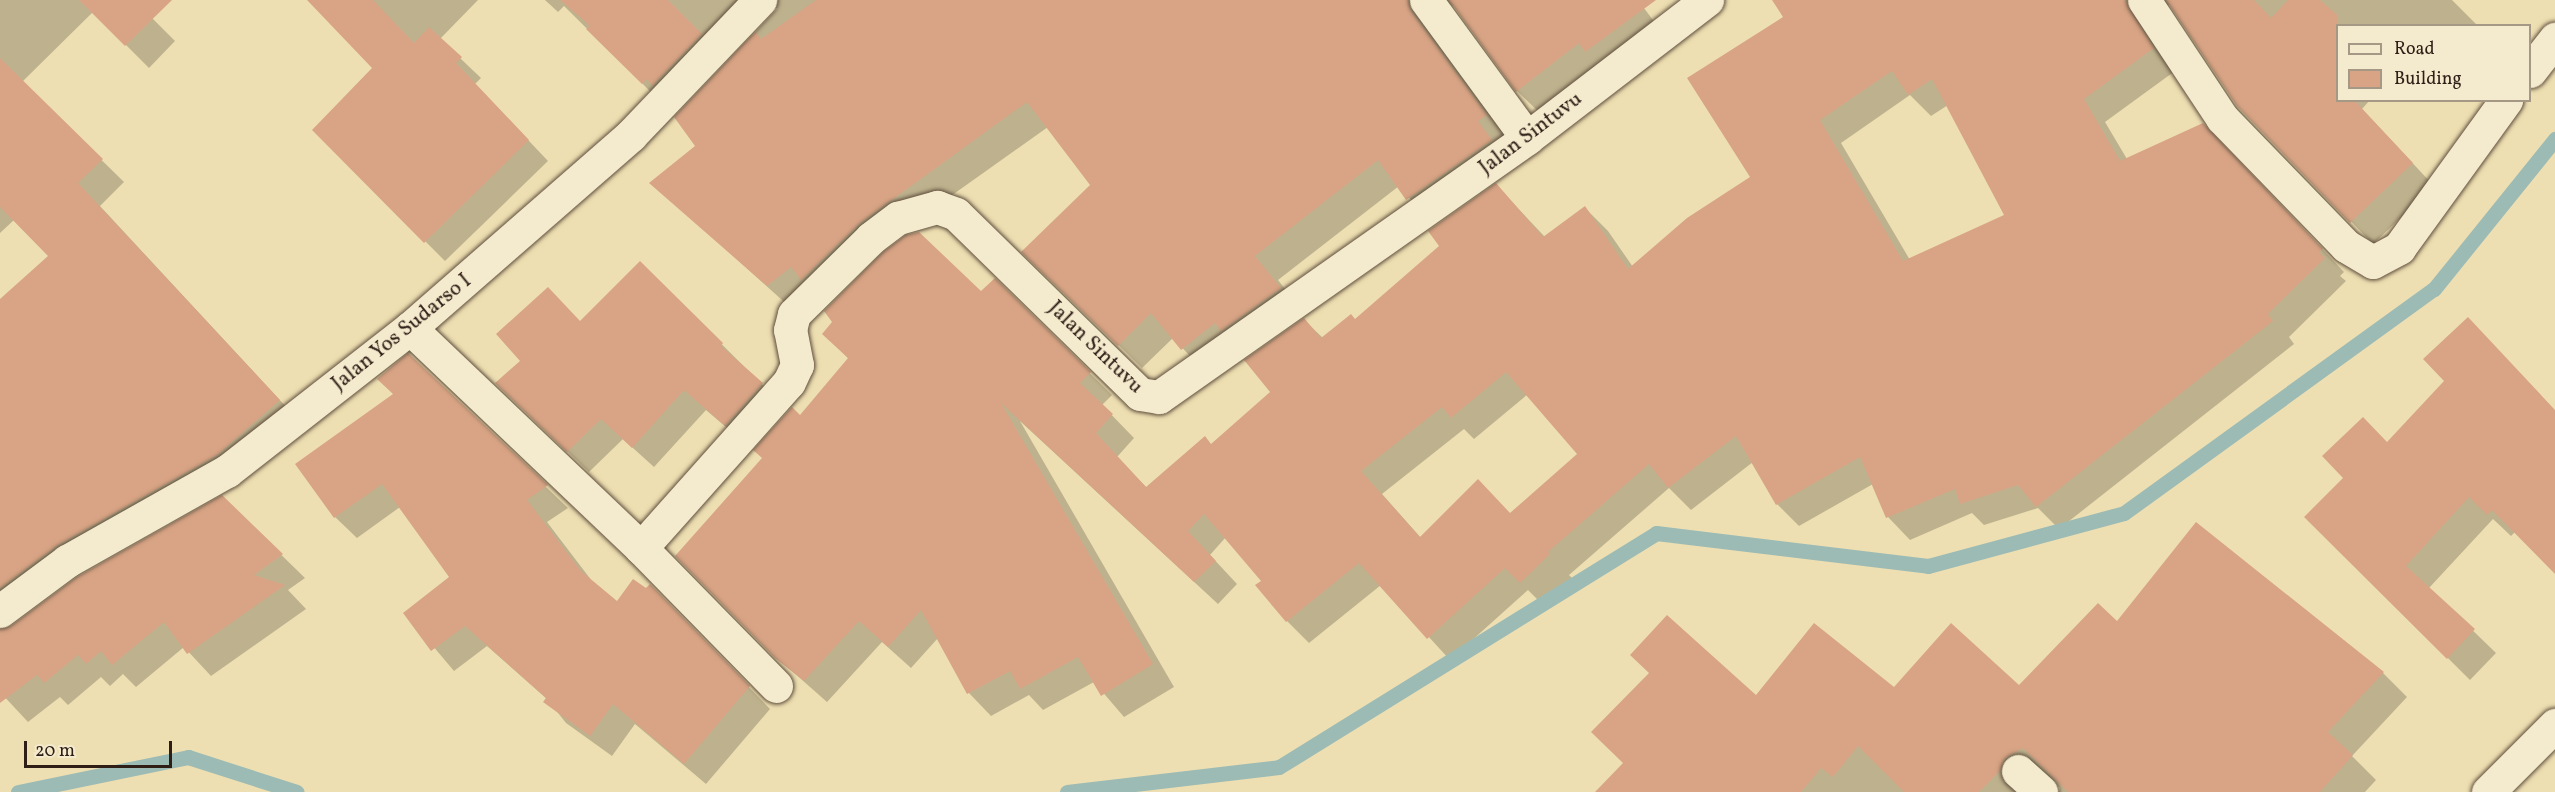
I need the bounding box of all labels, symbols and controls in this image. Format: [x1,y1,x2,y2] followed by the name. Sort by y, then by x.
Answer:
[2336,24,2531,102] legend
[2394,37,2435,62] text: Road
[2394,67,2462,92] text: Building
[1474,87,1588,181] street label: Jalan Sintuvu
[327,269,477,397] street label: Jalan Yos Sudarso I
[1042,296,1148,400] street label: Jalan Sintuvu
[27,729,176,767] scale bar
[35,739,75,764] text: 20 m

